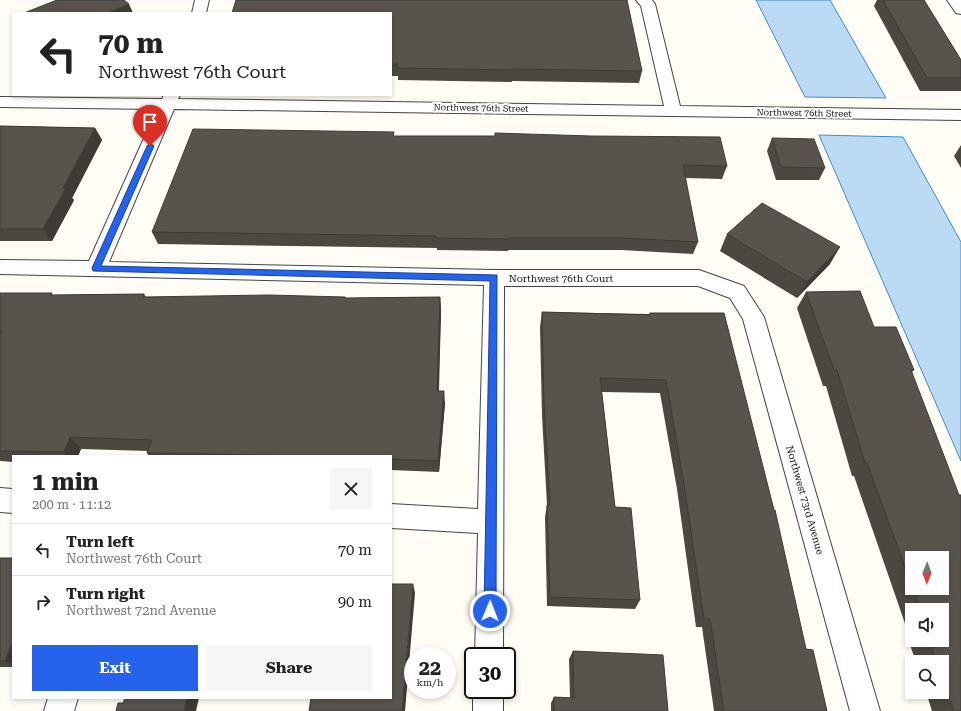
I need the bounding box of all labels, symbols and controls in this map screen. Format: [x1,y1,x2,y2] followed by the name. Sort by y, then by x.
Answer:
[98,27,163,60] text: 70 m
[32,28,84,80] icon: left
[98,61,286,82] text: Northwest 76th Court
[433,102,529,114] street label: Northwest 76th Street
[133,105,167,146] pin
[756,107,852,119] street label: Northwest 76th Street
[139,111,161,133] icon: arrive
[509,273,613,284] street label: Northwest 76th Court
[784,444,826,556] street label: Northwest 73rd Avenue
[32,468,99,496] text: 1 min
[330,468,372,510] button: close
[32,497,111,512] text: 200 m · 11:12
[66,533,134,551] text: Turn left
[32,539,54,561] icon: left
[338,541,372,559] text: 70 m
[66,551,202,566] text: Northwest 76th Court
[905,551,949,595] north arrow
[905,551,949,699] map controls
[66,585,145,603] text: Turn right
[469,590,511,632] position arrow
[32,591,54,613] icon: right
[338,593,372,611] text: 90 m
[66,603,216,618] text: Northwest 72nd Avenue
[905,603,949,647] button: sound
[32,645,198,691] button: Exit
[206,645,372,691] button: Share
[464,647,516,699] speed limit sign: 30
[905,655,949,699] button: search
[419,656,441,680] text: 22
[417,677,443,688] text: km/h

